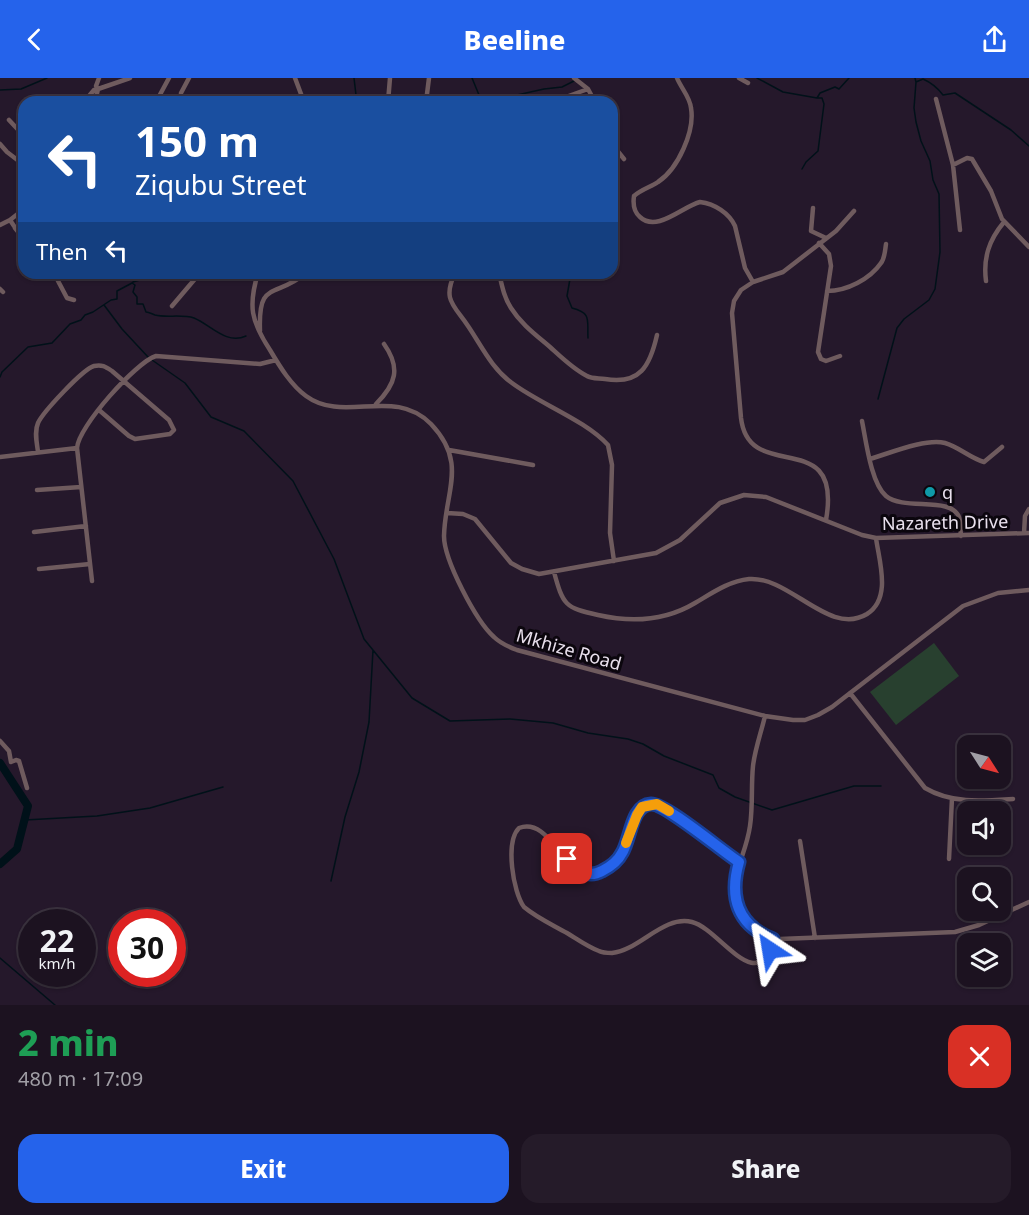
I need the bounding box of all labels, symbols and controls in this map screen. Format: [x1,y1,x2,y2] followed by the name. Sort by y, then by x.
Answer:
[464,21,565,58] text: Beeline
[18,23,51,56] icon: back
[978,23,1011,56] icon: share
[135,112,259,169] text: 150 m
[36,120,114,198] icon: left
[135,166,306,203] text: Ziqubu Street
[100,234,133,267] icon: left
[36,236,88,266] text: Then
[942,480,953,504] place label: q
[923,485,937,499] marker: q
[882,509,1008,535] street label: Nazareth Drive
[514,623,624,675] street label: Mkhize Road
[957,735,1011,789] north arrow
[957,735,1011,987] map controls
[957,801,1011,855] button: sound
[541,833,592,884] pin
[550,842,583,875] icon: arrive
[957,867,1011,921] button: search
[108,909,186,987] speed limit sign: 30
[738,918,802,982] position arrow
[40,920,74,961] text: 22
[957,933,1011,987] button: layers
[39,953,75,973] text: km/h
[18,1018,119,1067] text: 2 min
[948,1025,1011,1088] button: close
[18,1065,143,1092] text: 480 m · 17:09
[18,1134,509,1203] button: Exit
[521,1134,1011,1203] button: Share

